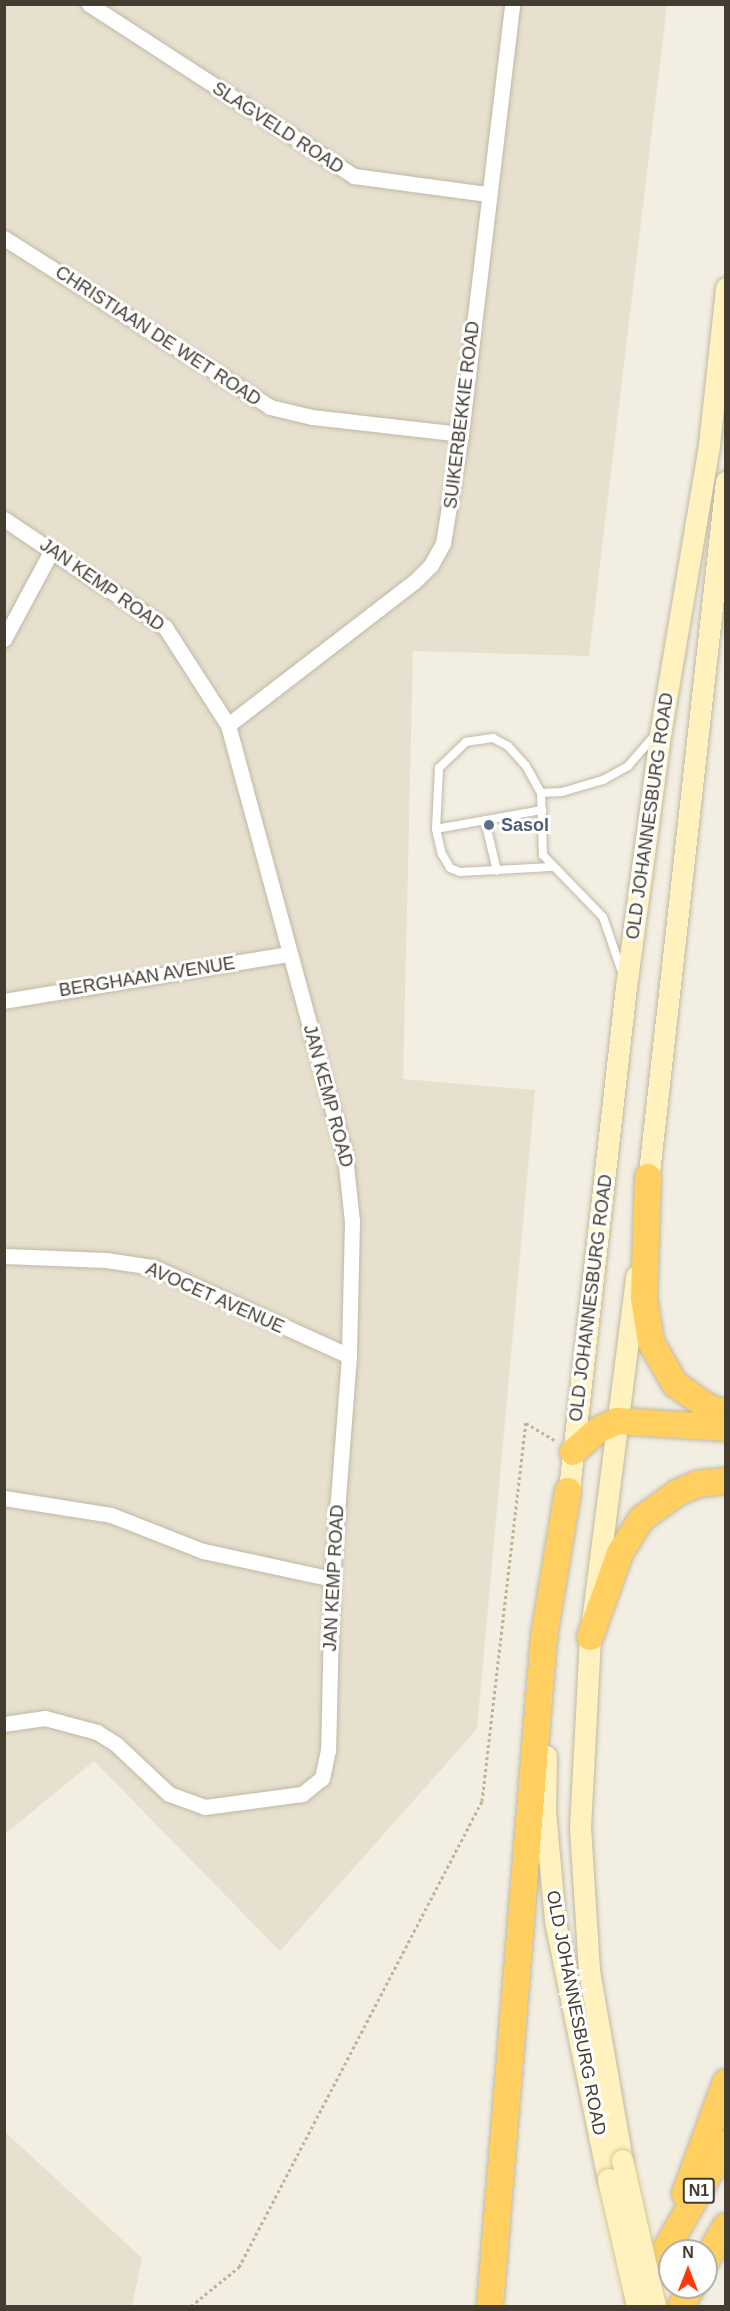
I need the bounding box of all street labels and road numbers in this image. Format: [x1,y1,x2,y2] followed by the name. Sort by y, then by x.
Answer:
[208,78,348,178] street label: SLAGVELD ROAD
[51,261,265,411] street label: CHRISTIAAN DE WET ROAD
[440,320,484,510] street label: SUIKERBEKKIE ROAD
[36,534,168,636] street label: JAN KEMP ROAD
[622,691,678,941] street label: OLD JOHANNESBURG ROAD
[57,952,237,1002] street label: BERGHAAN AVENUE
[299,1022,357,1170] street label: JAN KEMP ROAD
[565,1173,617,1423] street label: OLD JOHANNESBURG ROAD
[142,1258,288,1338] street label: AVOCET AVENUE
[319,1504,349,1652] street label: JAN KEMP ROAD
[542,1889,610,2137] street label: OLD JOHANNESBURG ROAD
[682,2178,716,2204] road number: N1

